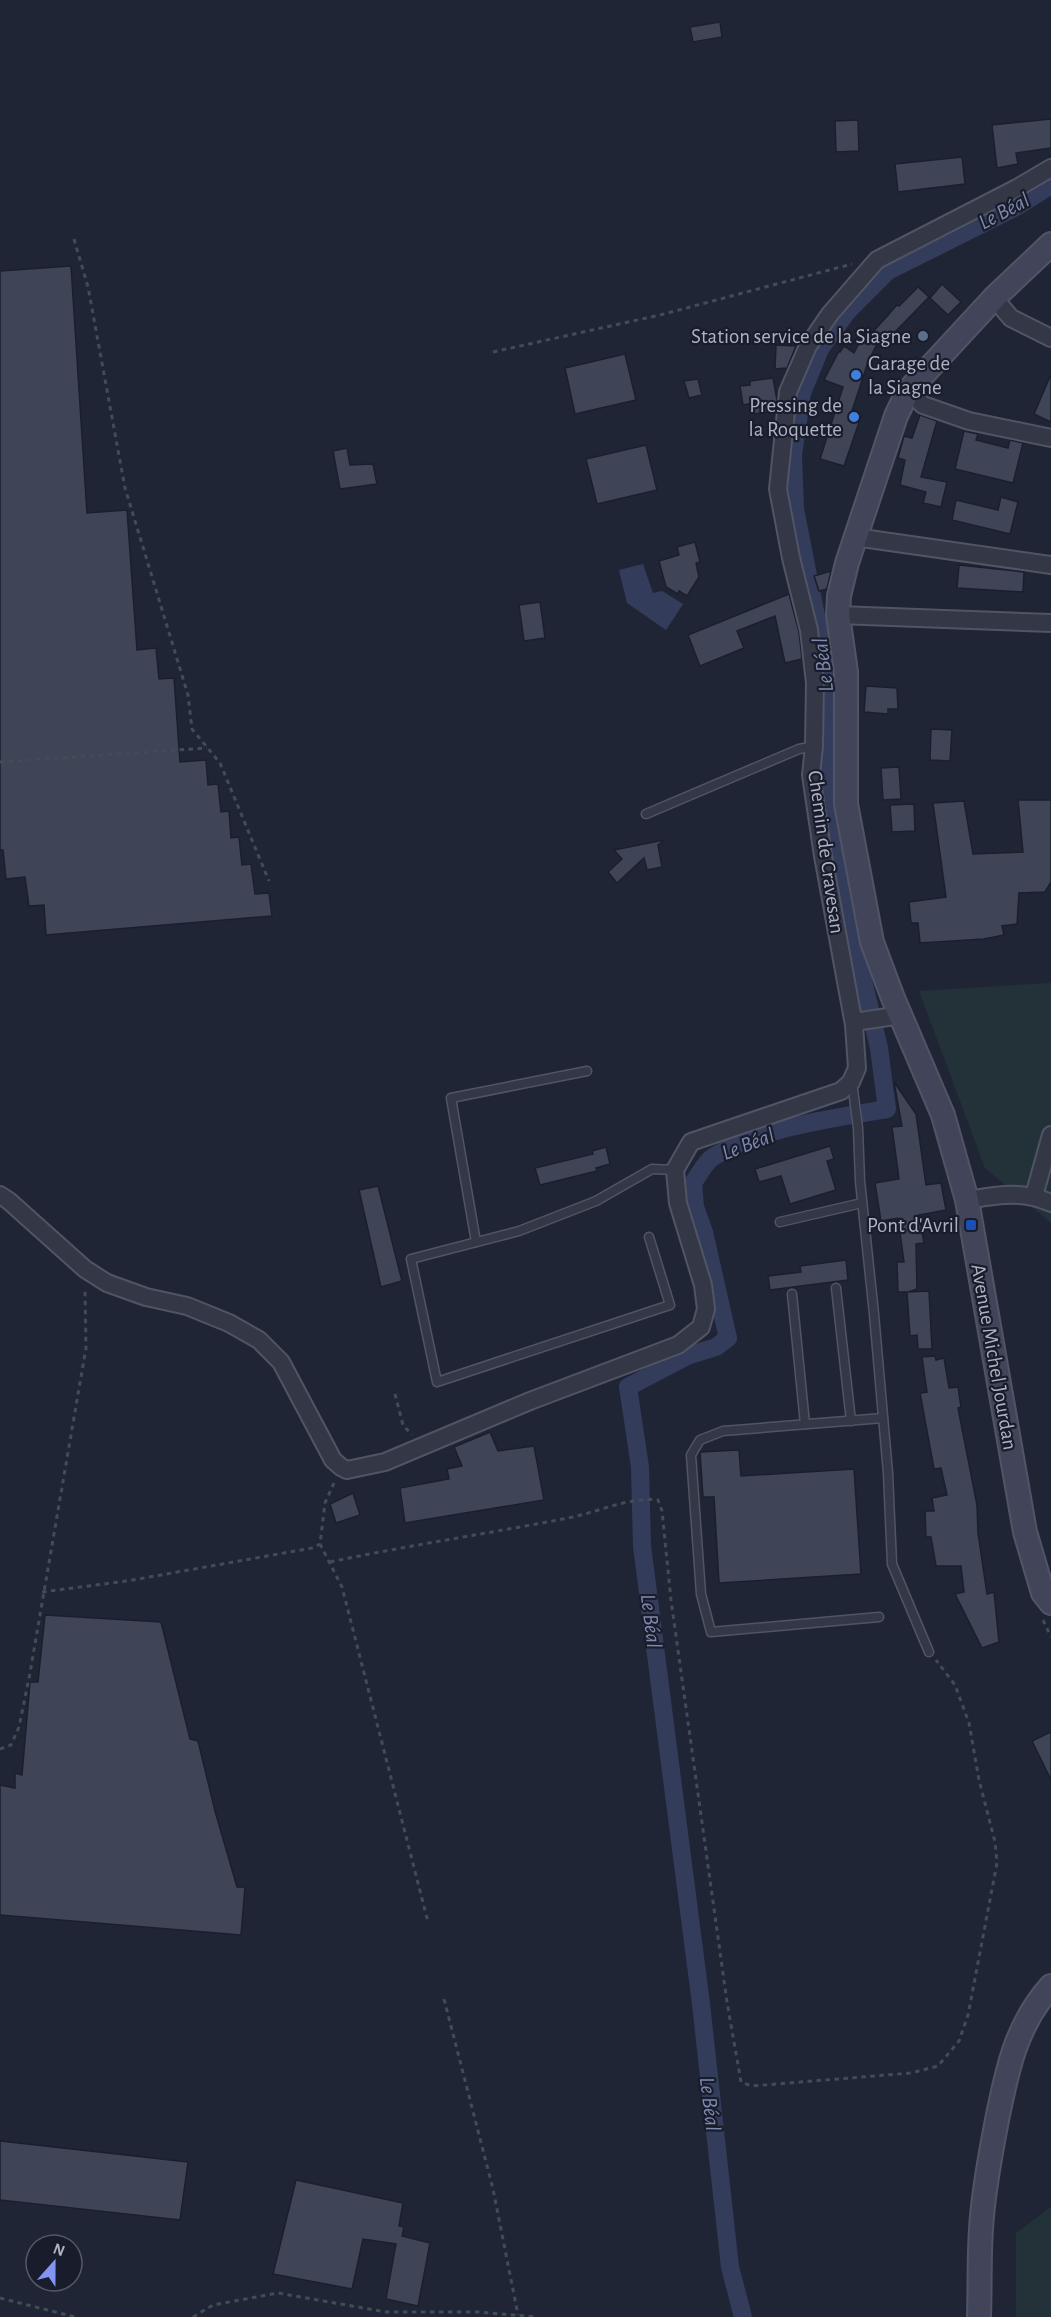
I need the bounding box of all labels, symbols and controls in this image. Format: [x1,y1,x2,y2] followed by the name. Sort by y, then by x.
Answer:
[975,188,1033,234] water label: Le Béal
[691,326,911,347] place label: Station service de la Siagne
[916,329,930,343] marker: Station service de la Siagne
[868,353,950,398] place label: Garage de la Siagne
[849,368,863,382] marker: Garage de la Siagne
[749,395,842,440] place label: Pressing de la Roquette
[847,410,861,424] marker: Pressing de la Roquette
[809,637,837,693] water label: Le Béal
[804,769,848,935] street label: Chemin de Cravesan
[719,1124,777,1164] water label: Le Béal
[867,1215,959,1236] place label: Pont d'Avril
[964,1218,978,1232] marker: Pont d'Avril
[967,1262,1021,1452] street label: Avenue Michel Jourdan
[637,1593,665,1649] water label: Le Béal
[696,2076,724,2132] water label: Le Béal
[24,2233,84,2293] north arrow
[51,2240,67,2259] text: N

